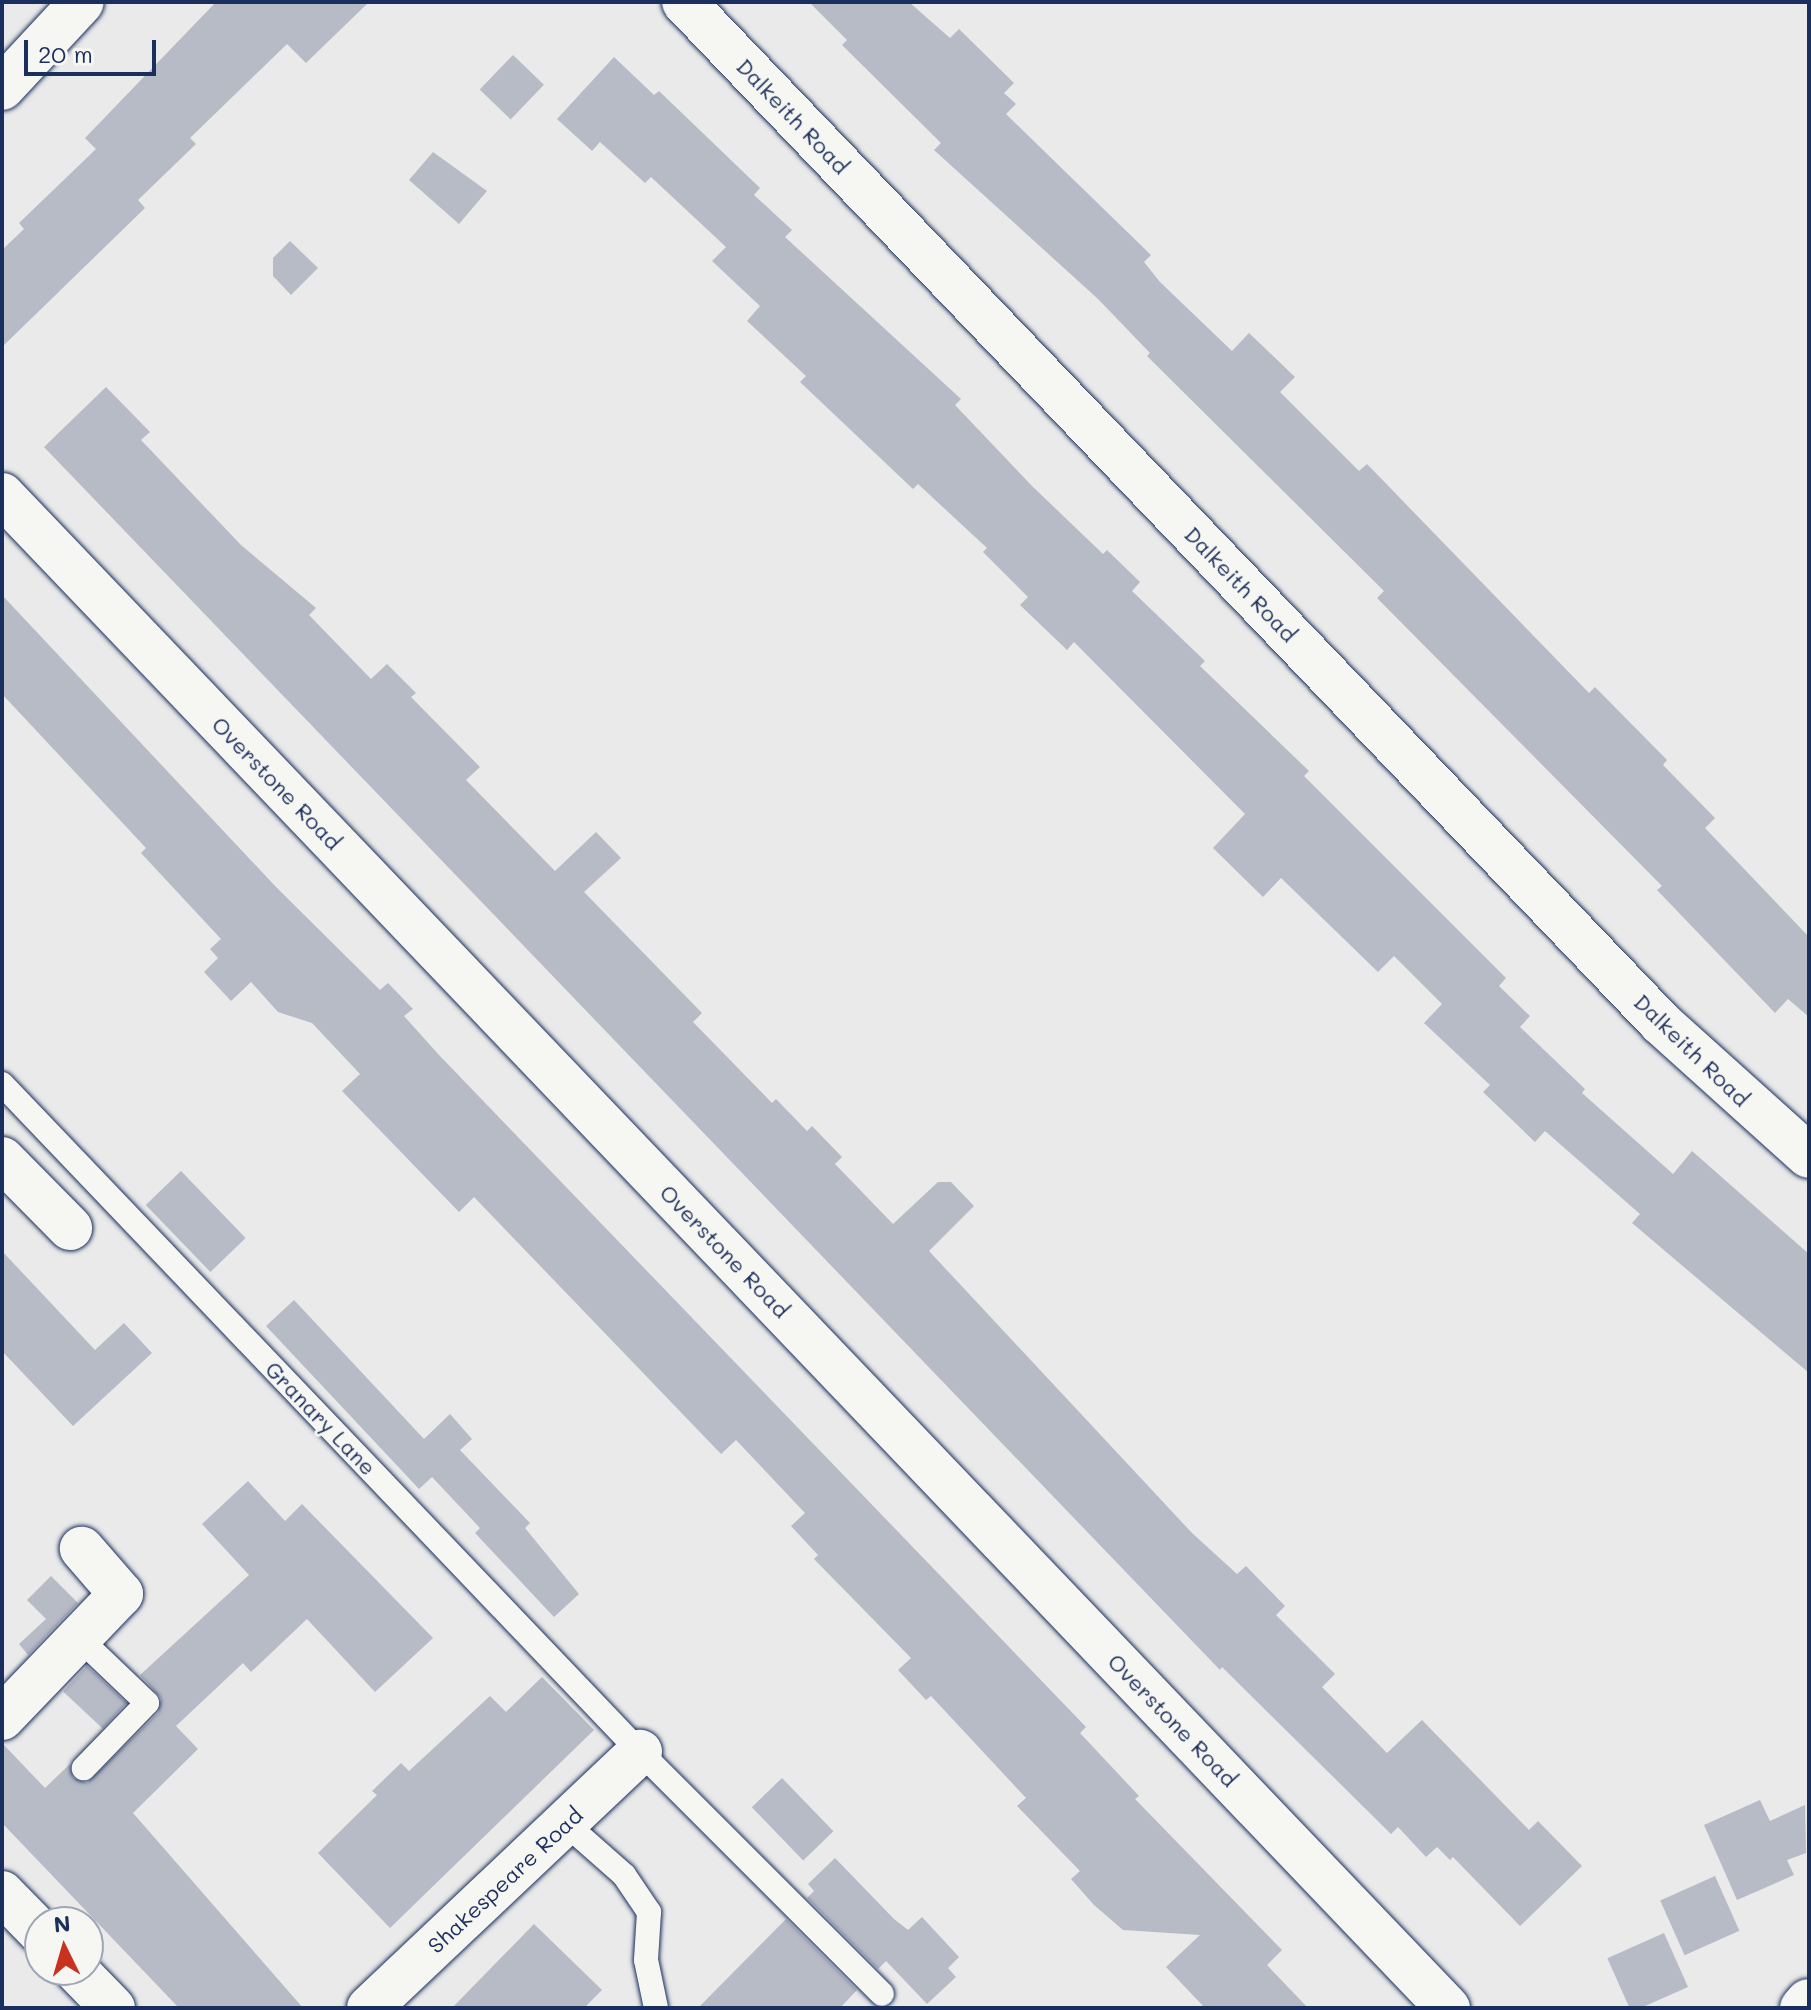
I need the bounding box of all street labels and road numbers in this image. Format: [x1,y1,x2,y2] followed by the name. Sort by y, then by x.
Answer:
[731,53,855,179] street label: Dalkeith Road
[1179,521,1303,647] street label: Dalkeith Road
[207,711,347,855] street label: Overstone Road
[1629,988,1755,1112] street label: Dalkeith Road
[655,1179,795,1323] street label: Overstone Road
[260,1356,382,1480] street label: Granary Lane
[1103,1648,1243,1792] street label: Overstone Road
[422,1802,588,1958] street label: Shakespeare Road

